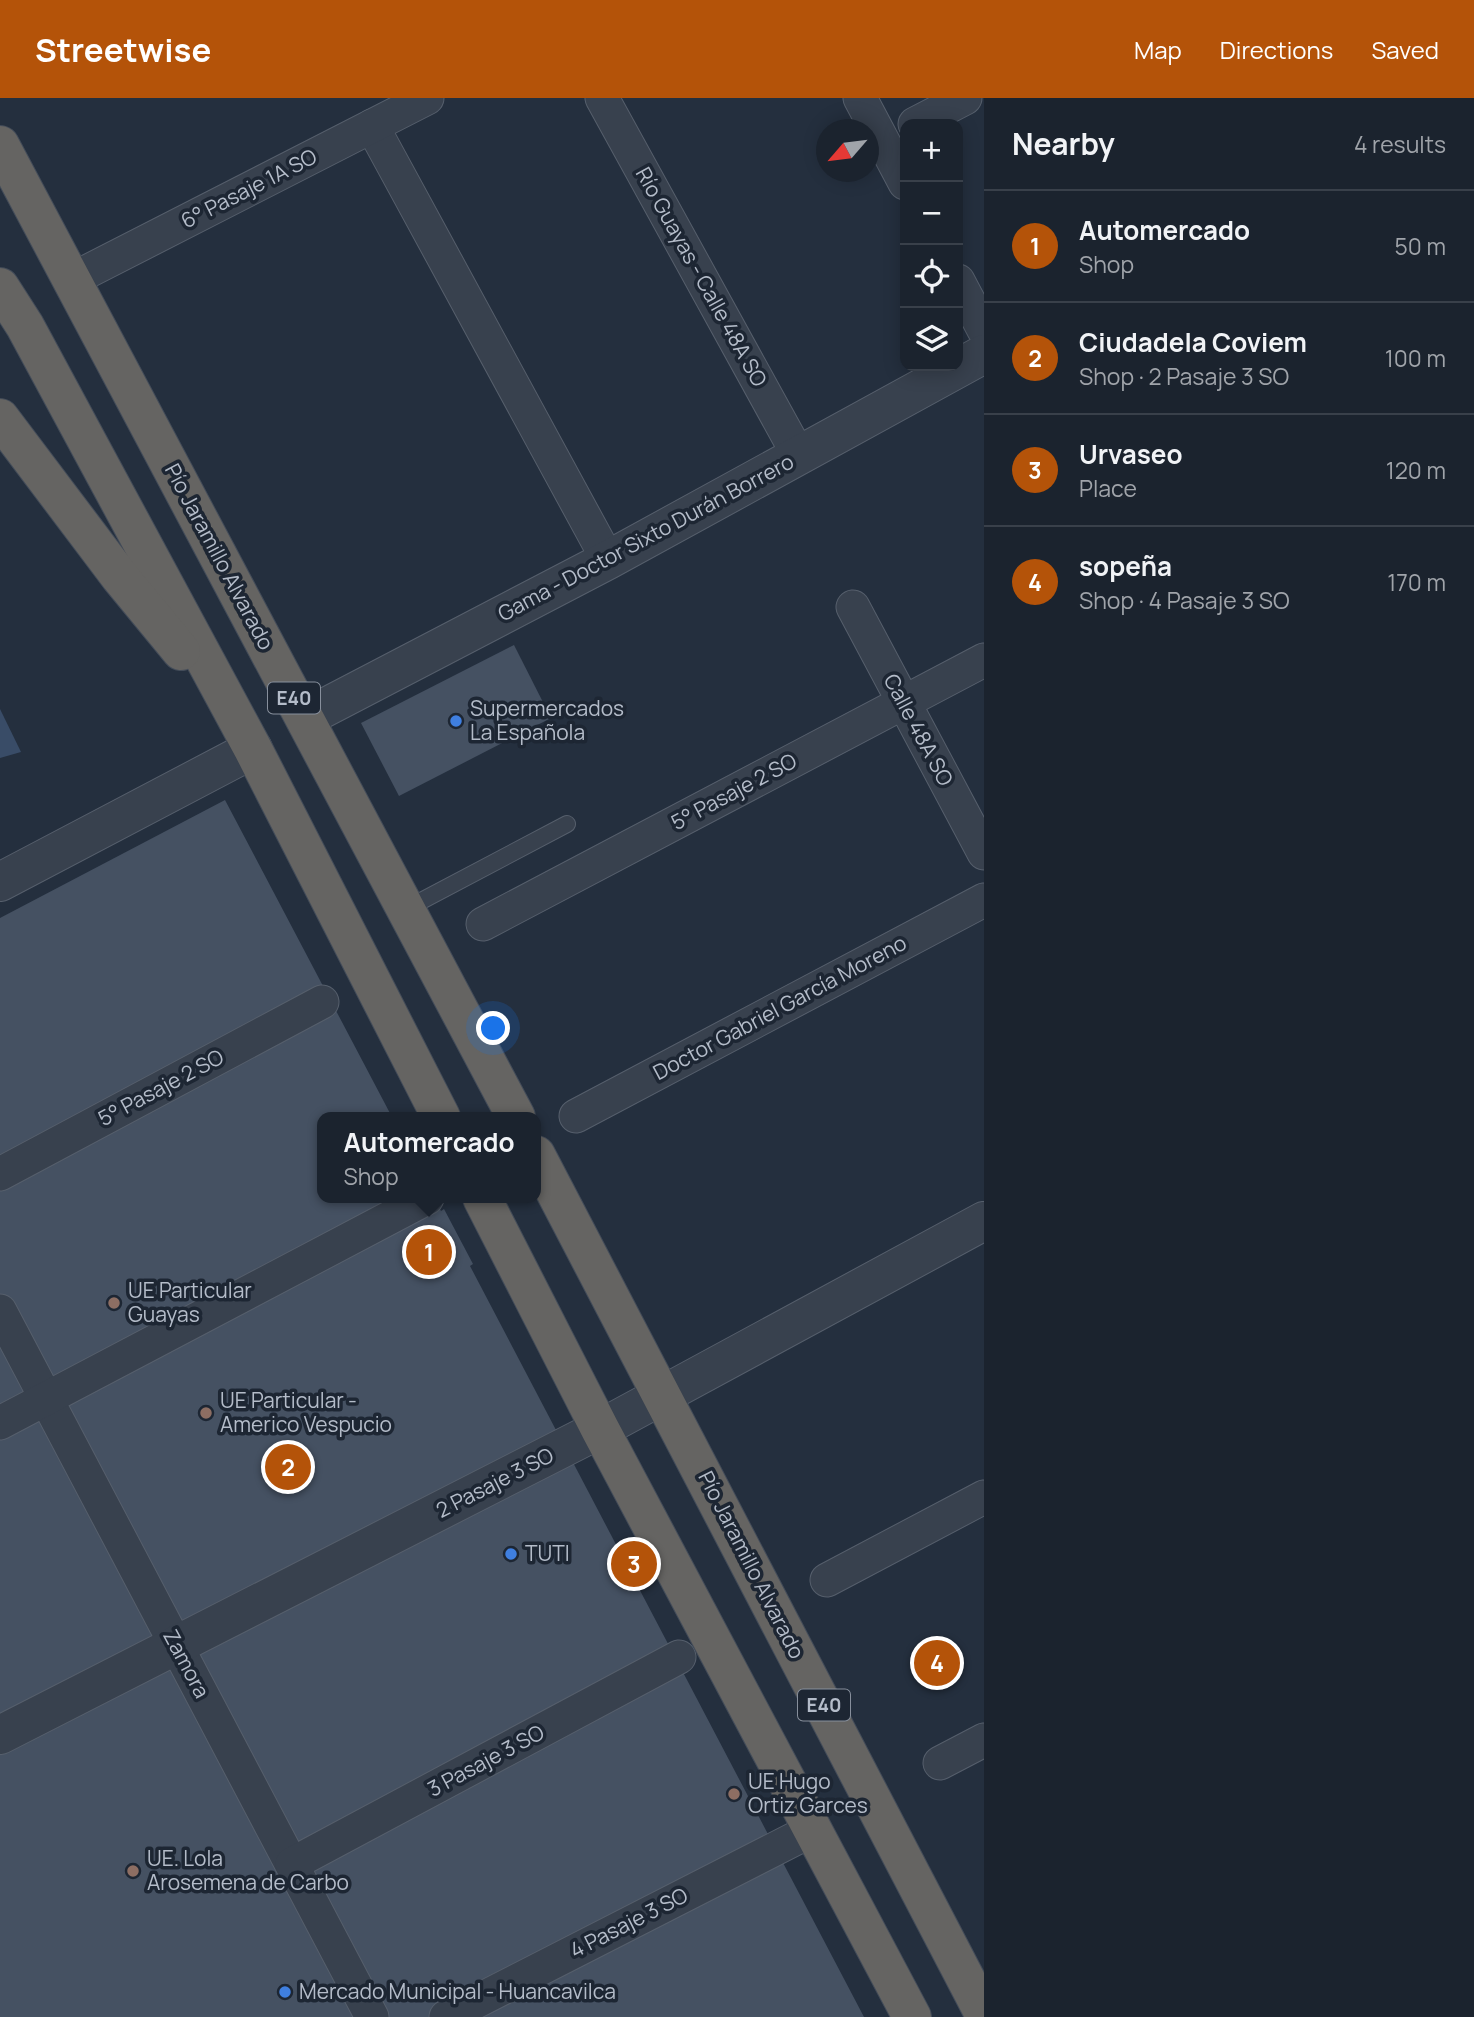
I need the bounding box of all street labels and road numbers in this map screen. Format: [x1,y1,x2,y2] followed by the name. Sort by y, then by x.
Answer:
[176,142,321,234] street label: 6° Pasaje 1A SO
[630,162,774,391] street label: Río Guayas - Calle 48A SO
[493,447,798,627] street label: Gama - Doctor Sixto Durán Borrero
[159,459,281,655] street label: Pío Jaramillo Alvarado
[878,669,960,790] street label: Calle 48A SO
[268,682,320,713] road number: E40
[666,746,801,836] street label: 5° Pasaje 2 SO
[648,928,911,1086] street label: Doctor Gabriel García Moreno
[93,1042,228,1132] street label: 5° Pasaje 2 SO
[431,1440,558,1524] street label: 2 Pasaje 3 SO
[692,1466,811,1663] street label: Pío Jaramillo Alvarado
[157,1624,217,1703] street label: Zamora
[798,1690,850,1721] road number: E40
[422,1718,549,1803] street label: 3 Pasaje 3 SO
[565,1880,692,1964] street label: 4 Pasaje 3 SO

